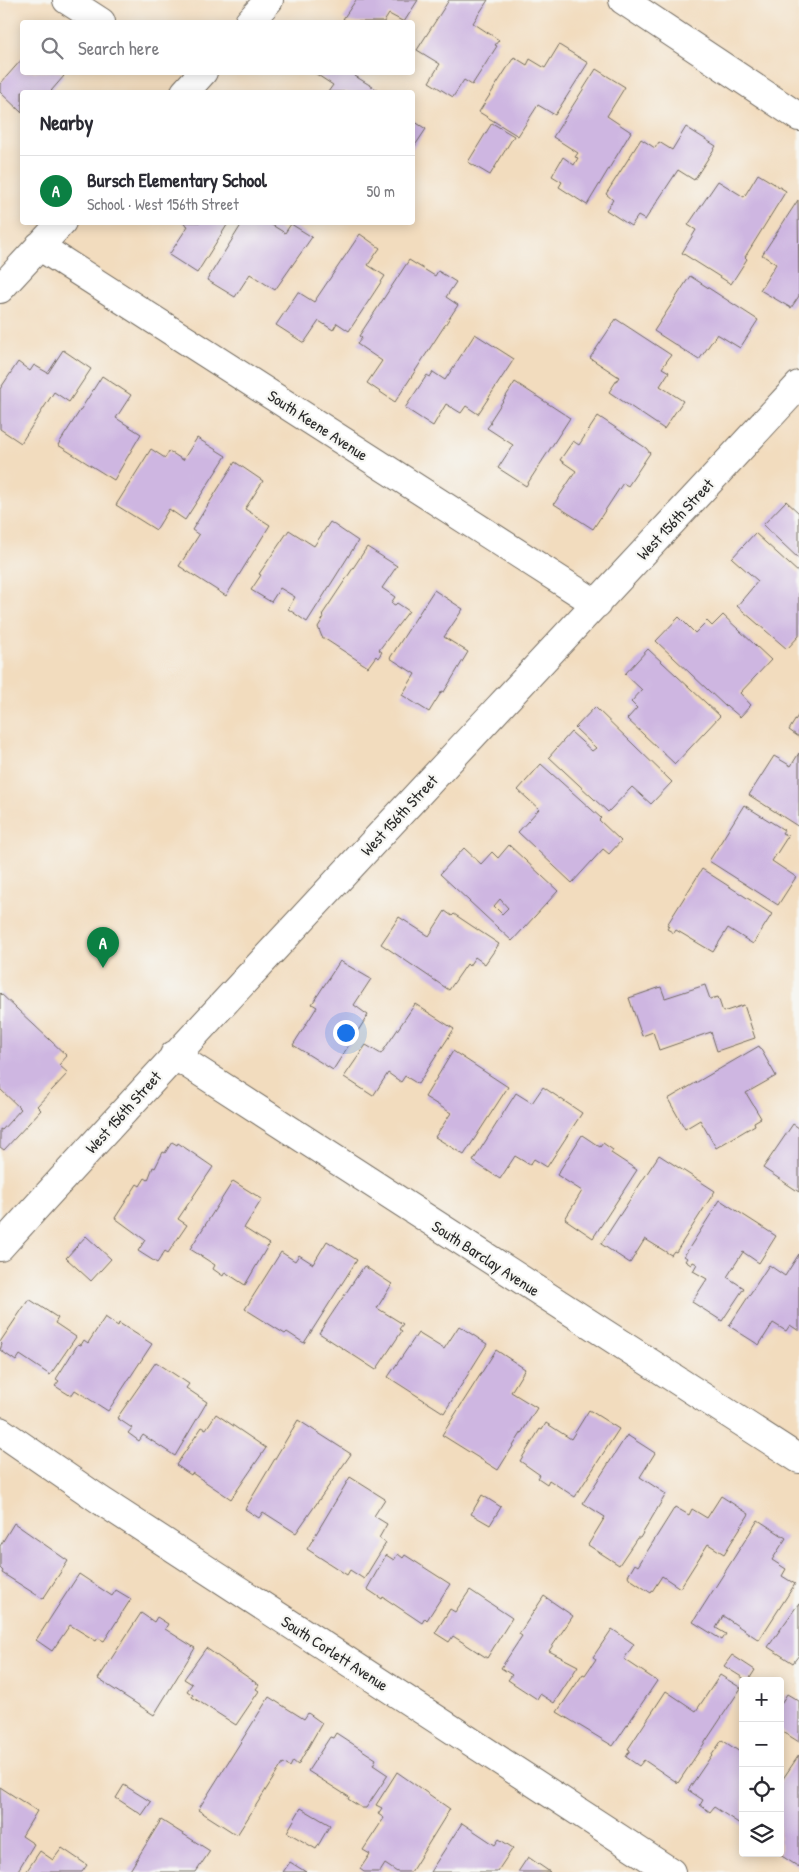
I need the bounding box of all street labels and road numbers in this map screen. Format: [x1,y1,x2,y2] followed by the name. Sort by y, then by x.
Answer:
[264,384,373,466] street label: South Keene Avenue
[632,473,719,564] street label: West 156th Street
[356,769,443,860] street label: West 156th Street
[80,1066,166,1158] street label: West 156th Street
[428,1215,545,1301] street label: South Barclay Avenue
[277,1610,393,1696] street label: South Corlett Avenue

